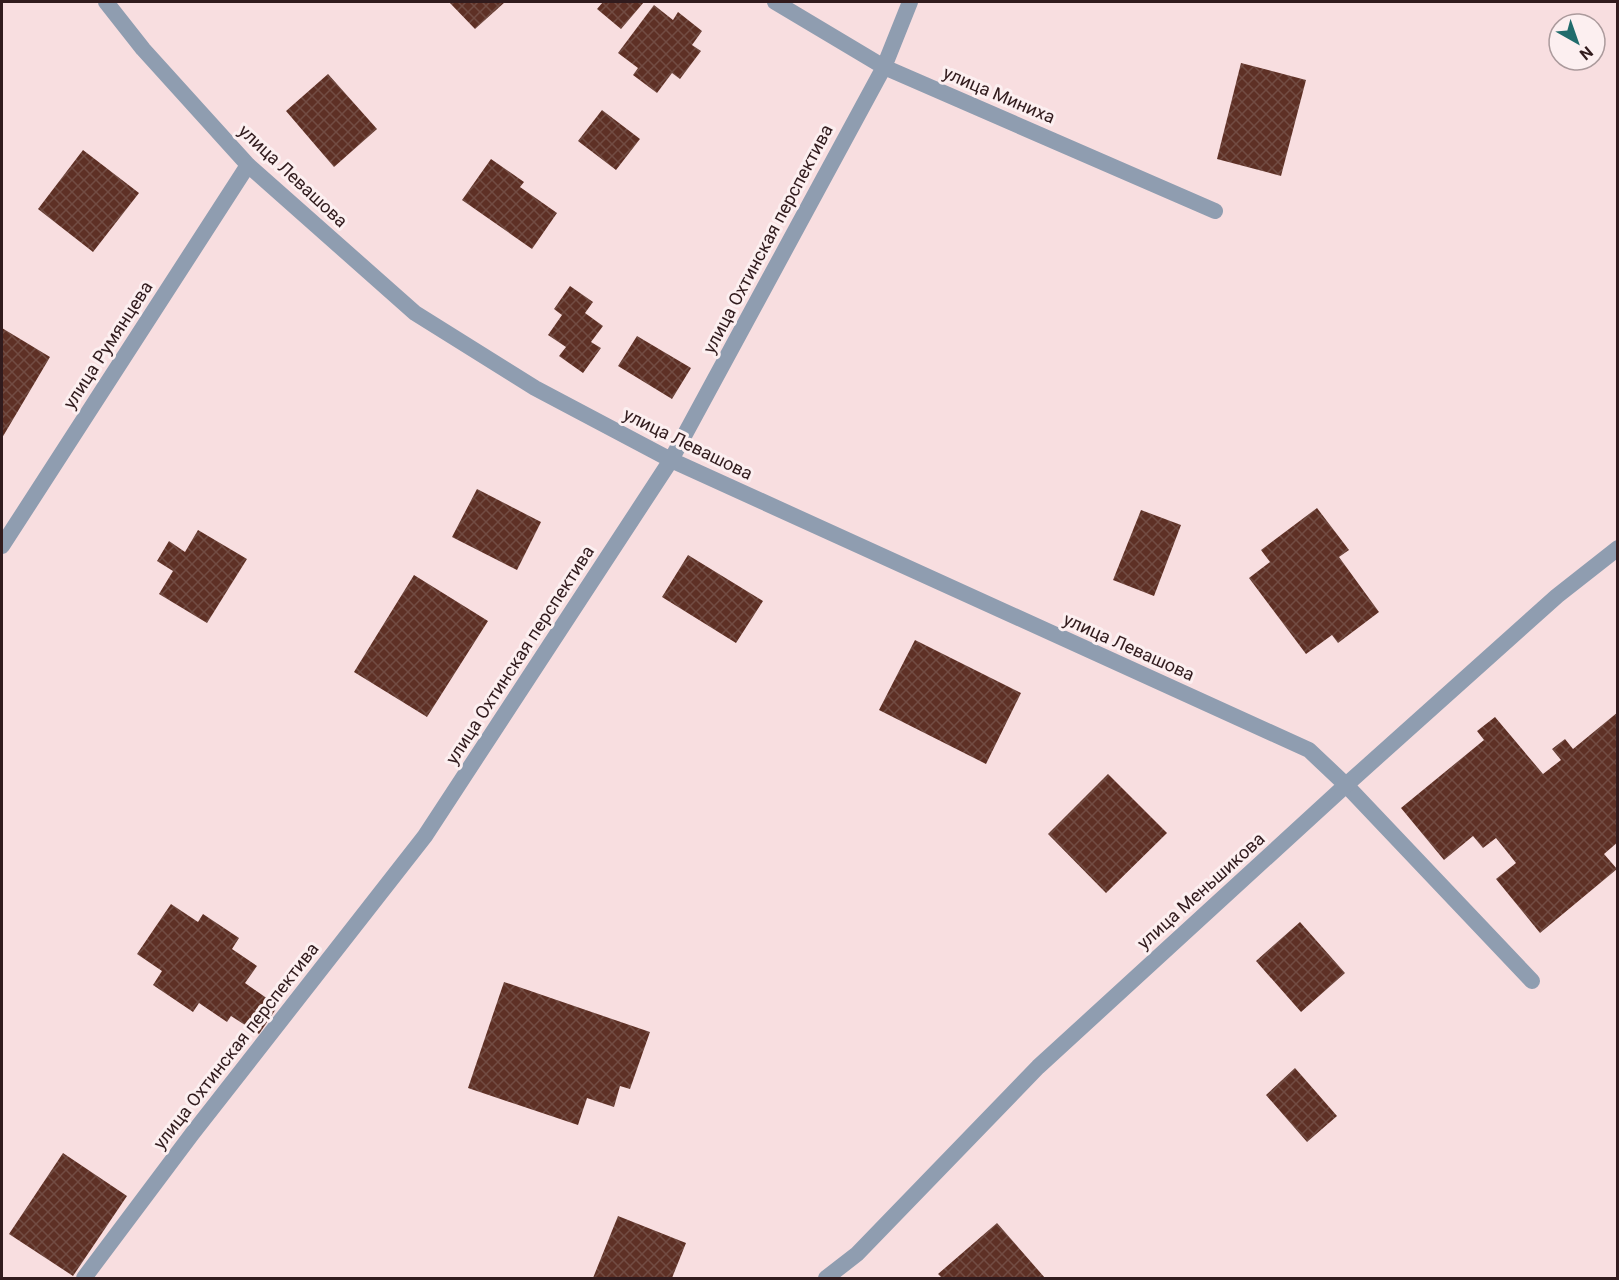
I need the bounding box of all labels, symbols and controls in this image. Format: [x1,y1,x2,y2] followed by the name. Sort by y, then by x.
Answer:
[1547,12,1607,72] north arrow
[1576,42,1597,64] text: N
[940,62,1058,128] street label: улица Миниха
[235,120,352,231] street label: улица Левашова
[698,121,837,357] street label: улица Охтинская перспектива
[59,277,157,412] street label: улица Румянцева
[620,403,756,484] street label: улица Левашова
[441,542,598,768] street label: улица Охтинская перспектива
[1060,608,1198,685] street label: улица Левашова
[1133,828,1269,953] street label: улица Меньшикова
[148,938,323,1153] street label: улица Охтинская перспектива

